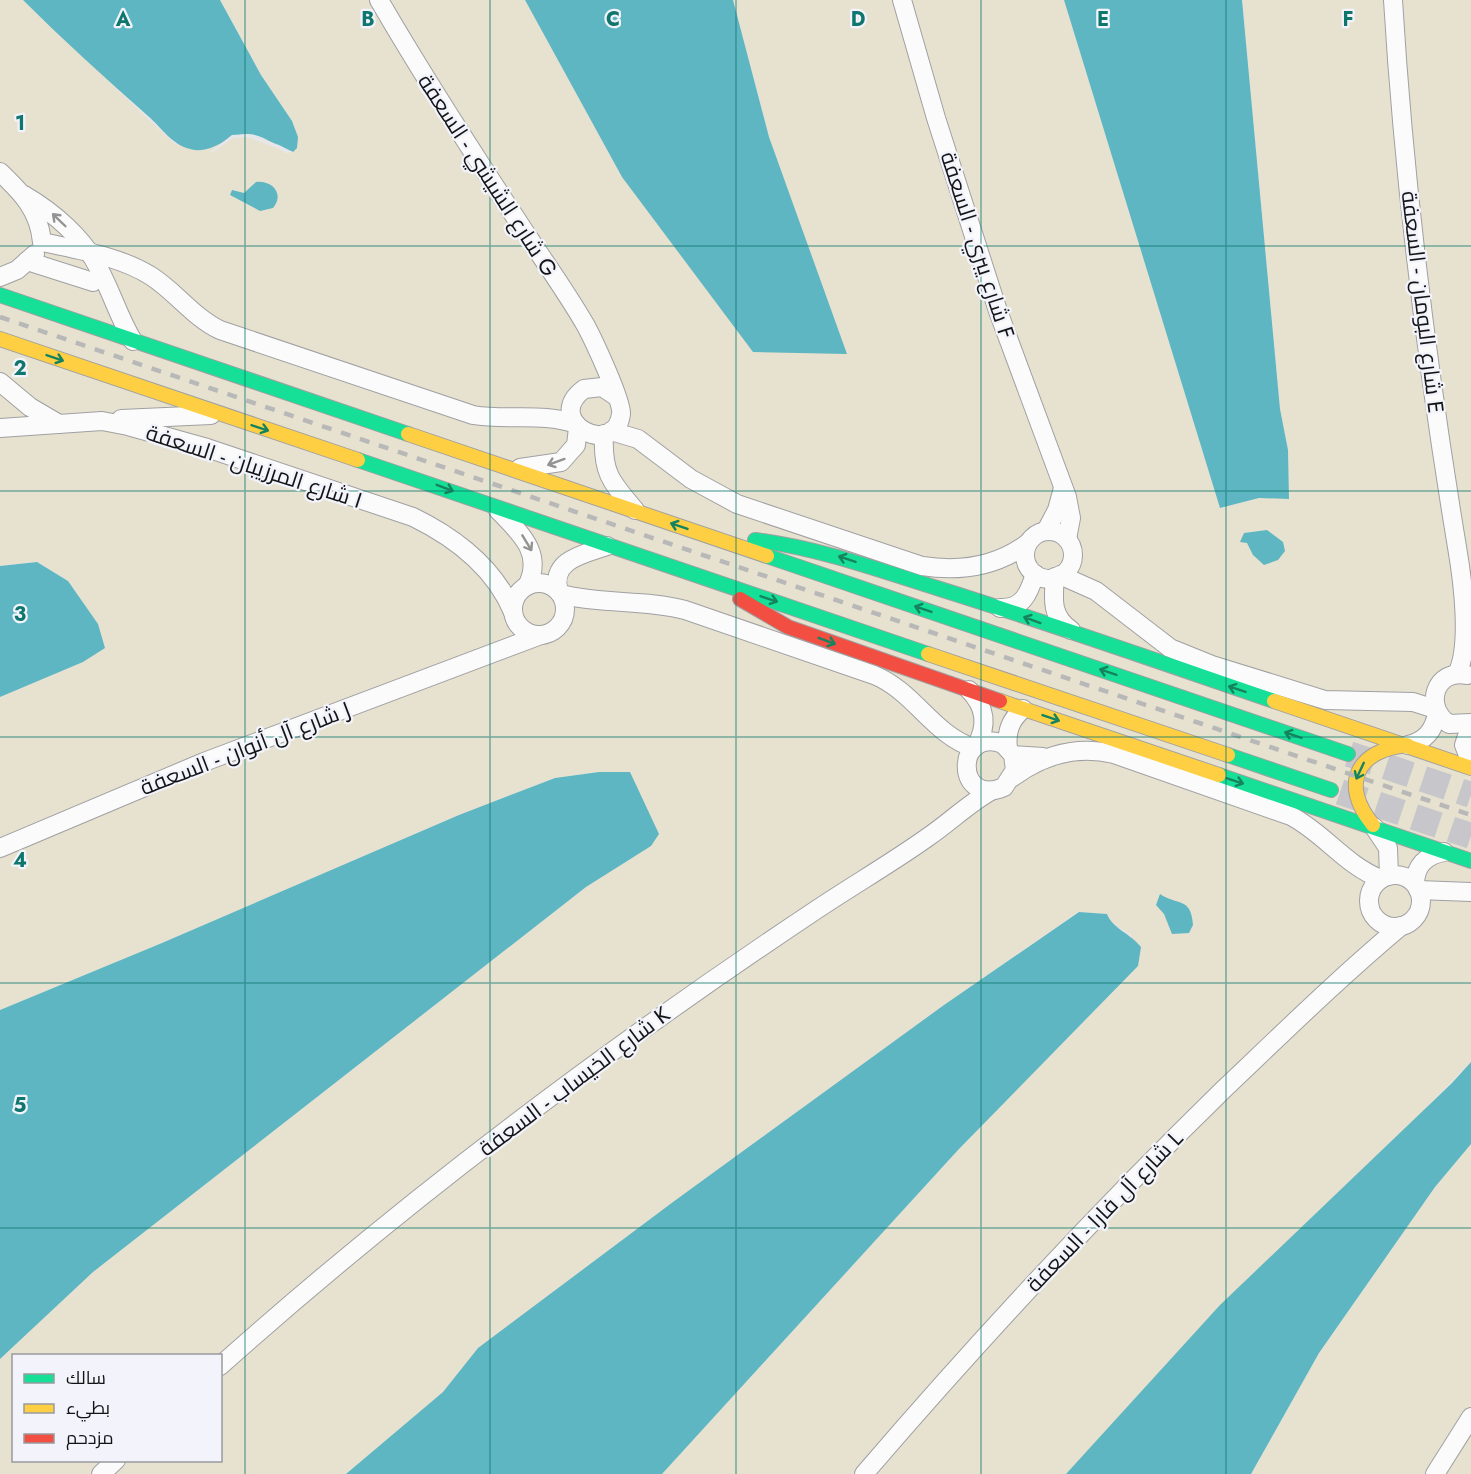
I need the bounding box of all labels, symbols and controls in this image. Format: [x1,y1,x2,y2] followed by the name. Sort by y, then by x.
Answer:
[115,5,131,34] text: A
[361,5,375,34] text: B
[606,5,620,34] text: C
[851,5,865,34] text: D
[1097,5,1109,34] text: E
[1342,5,1354,34] text: F
[409,67,566,283] street label: شارع الشيشي - السعفة G
[15,109,25,138] text: 1
[932,147,1023,343] street label: شارع يبري - السعفة F
[1393,189,1453,415] street label: شارع البومان - السعفة E
[52,213,67,227] one-way arrow
[45,353,64,364] one-way arrow
[13,354,27,383] text: 2
[142,416,366,516] street label: شارع المرزيبان - السعفة I
[250,423,269,434] one-way arrow
[547,458,566,469] one-way arrow
[435,484,454,495] one-way arrow
[670,519,689,530] one-way arrow
[521,534,533,551] one-way arrow
[838,553,857,564] one-way arrow
[759,594,778,605] one-way arrow
[14,600,26,629] text: 3
[914,603,933,614] one-way arrow
[1023,613,1042,624] one-way arrow
[817,636,835,647] one-way arrow
[1099,666,1118,677] one-way arrow
[1228,682,1247,693] one-way arrow
[135,693,355,803] street label: شارع آل أنوان - السعفة J
[1041,714,1059,725] one-way arrow
[1284,728,1302,739] one-way arrow
[1354,761,1365,779] one-way arrow
[1225,776,1244,787] one-way arrow
[13,846,27,875] text: 4
[472,998,677,1164] street label: شارع الخيساب - السعفة K
[14,1091,27,1120] text: 5
[1018,1123,1190,1299] street label: شارع آل فارا - السعفة L
[12,1354,222,1462] legend
[66,1365,106,1391] text: سالك
[66,1395,110,1422] text: بطيء
[66,1425,114,1451] text: مزدحم

